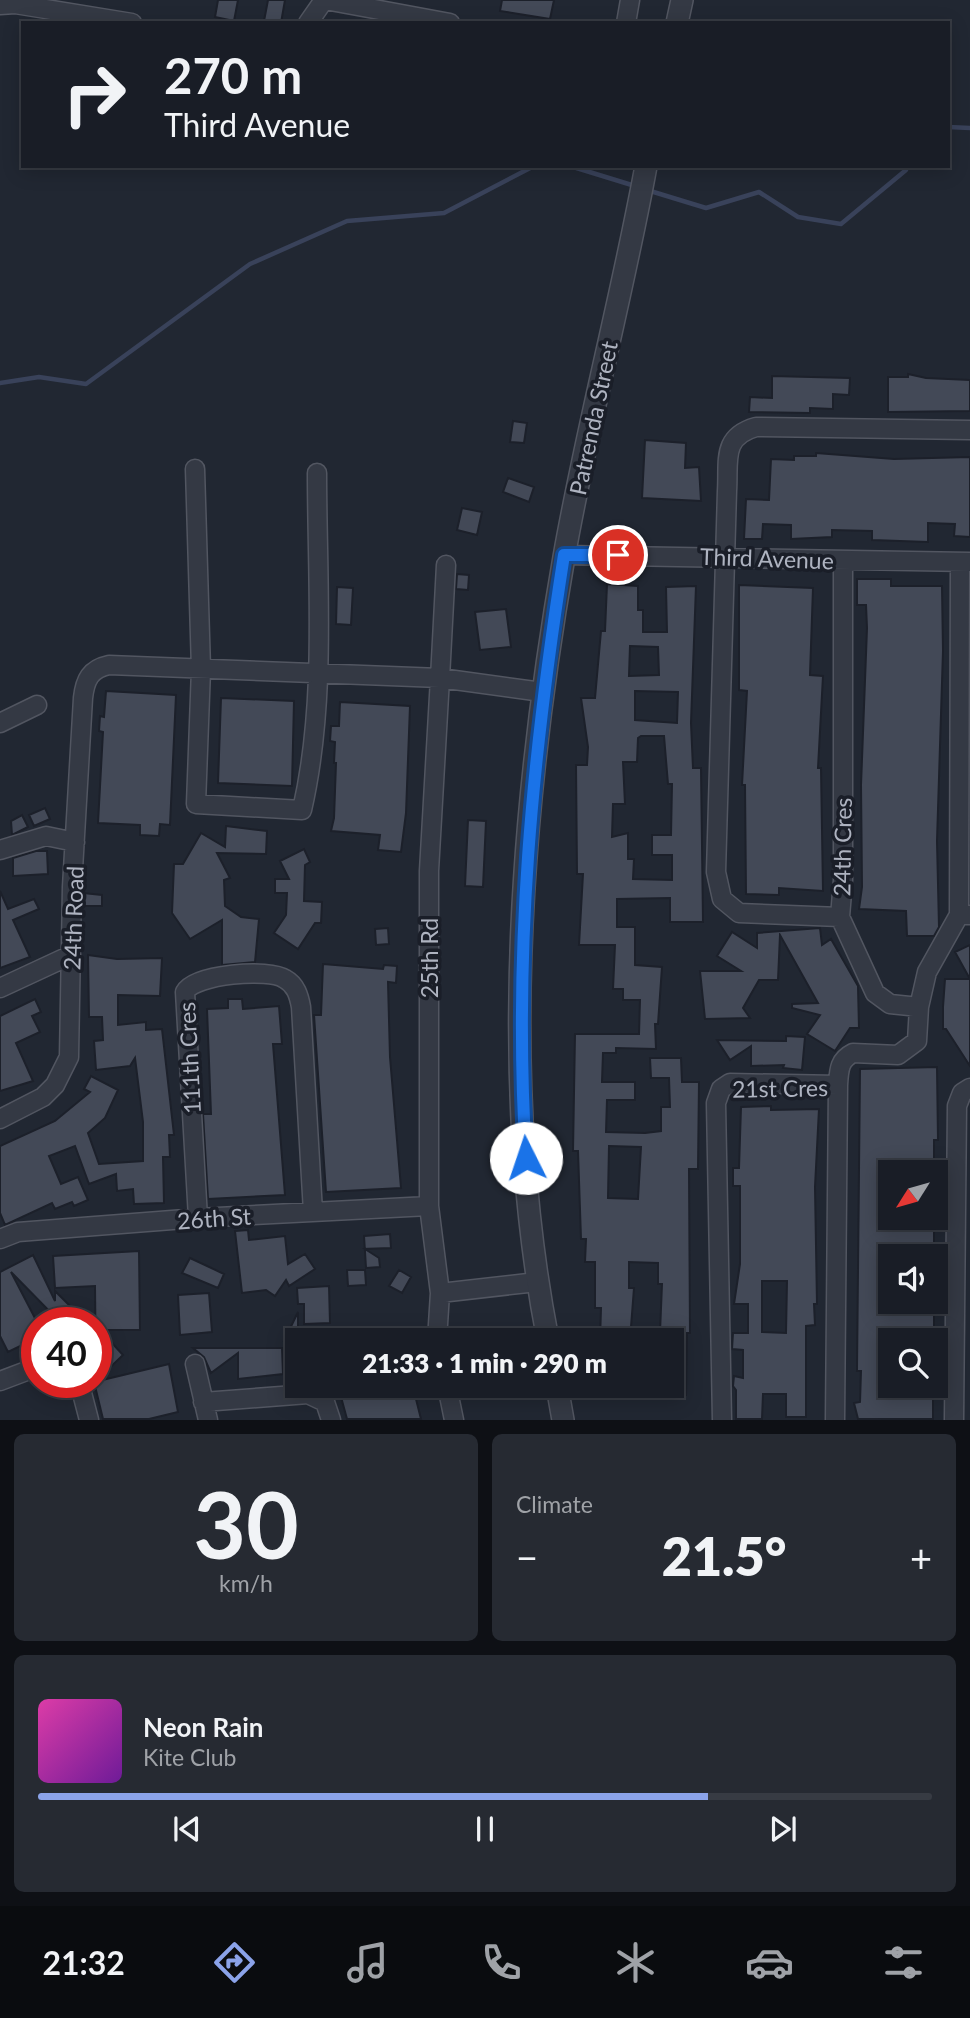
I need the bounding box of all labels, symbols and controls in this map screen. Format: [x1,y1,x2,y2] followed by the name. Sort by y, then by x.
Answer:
[164,46,302,104] text: 270 m
[49,49,140,140] icon: right
[164,105,350,144] text: Third Avenue
[563,338,623,498] street label: Patrenda Street
[588,525,648,585] pin
[599,536,637,574] icon: arrive
[700,542,834,574] street label: Third Avenue
[827,797,857,897] street label: 24th Cres
[57,865,89,971] street label: 24th Road
[415,918,443,998] street label: 25th Rd
[172,1001,206,1115] street label: 111th Cres
[732,1073,828,1103] street label: 21st Cres
[489,1121,563,1195] position arrow
[878,1160,948,1230] north arrow
[878,1160,948,1398] map controls
[176,1201,253,1235] street label: 26th St
[878,1244,948,1314] button: sound
[21,1307,112,1398] speed limit sign: 40
[878,1328,948,1398] button: search
[362,1347,607,1379] text: 21:33 · 1 min · 290 m
[193,1469,299,1578] text: 30
[516,1490,593,1518] text: Climate
[662,1525,786,1587] text: 21.5°
[516,1534,538,1580] text: −
[910,1534,932,1580] text: +
[219,1569,273,1597] text: km/h
[143,1711,263,1743] text: Neon Rain
[143,1743,236,1771] text: Kite Club
[168,1810,206,1848] icon: previous
[466,1810,504,1848] icon: pause
[764,1810,802,1848] icon: next
[210,1938,259,1987] icon: directions
[343,1938,392,1987] icon: music
[477,1938,526,1987] icon: phone
[611,1938,660,1987] icon: climate
[745,1938,794,1987] icon: car
[879,1938,928,1987] icon: filters
[42,1943,125,1982] text: 21:32

